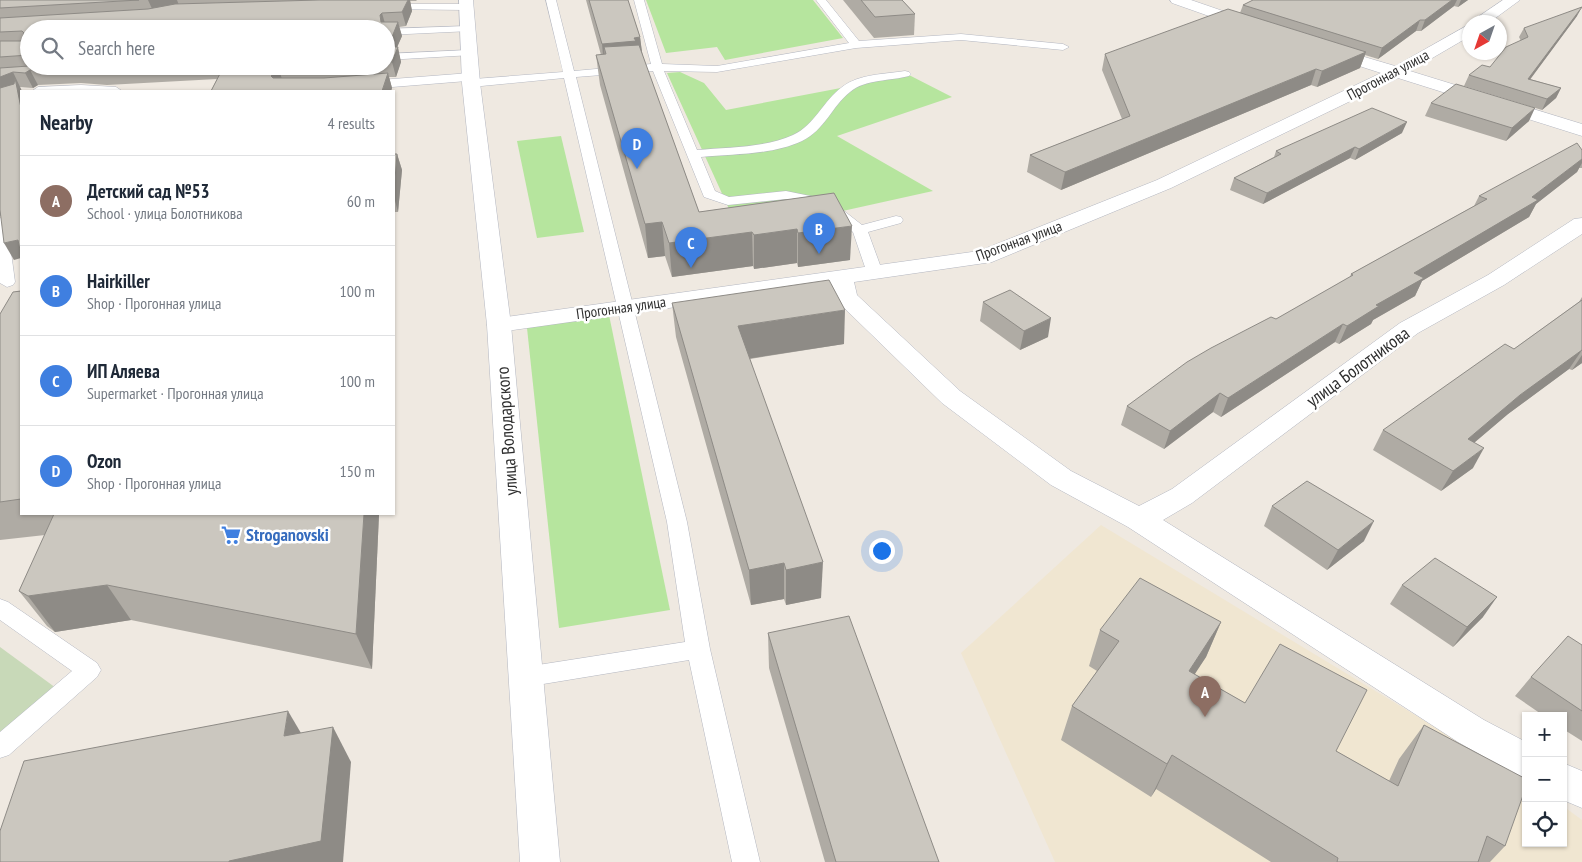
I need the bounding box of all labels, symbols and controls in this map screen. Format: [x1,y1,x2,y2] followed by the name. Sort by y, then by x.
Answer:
[1462,15,1507,60] north arrow
[20,20,395,75] search box
[38,34,66,62] icon: search
[78,36,155,60] text: Search here
[1343,45,1432,104] street label: Прогонная улица
[40,109,93,136] text: Nearby
[328,113,375,133] text: 4 results
[621,128,653,169] pin: D
[87,179,210,203] text: Детский сад №53
[52,191,60,211] text: A
[347,191,375,211] text: 60 m
[87,203,243,223] text: School · улица Болотникова
[803,213,835,254] pin: B
[973,216,1065,265] street label: Прогонная улица
[675,227,707,268] pin: C
[87,269,150,293] text: Hairkiller
[52,281,60,301] text: B
[340,281,375,301] text: 100 m
[575,292,667,323] street label: Прогонная улица
[87,293,221,313] text: Shop · Прогонная улица
[1302,321,1414,412] street label: улица Болотникова
[87,359,160,383] text: ИП Аляева
[491,366,522,496] street label: улица Володарского
[52,371,60,391] text: C
[340,371,375,391] text: 100 m
[87,383,264,403] text: Supermarket · Прогонная улица
[87,449,121,473] text: Ozon
[52,461,60,481] text: D
[340,461,375,481] text: 150 m
[87,473,221,493] text: Shop · Прогонная улица
[246,523,329,546] place label: Stroganovski
[220,524,242,546] supermarket icon: Stroganovski
[869,538,895,564] your location
[1189,676,1221,717] pin: A
[1522,712,1567,847] map controls
[1522,712,1567,757] button: +
[1522,757,1567,802] button: −
[1522,802,1567,847] button: locate

